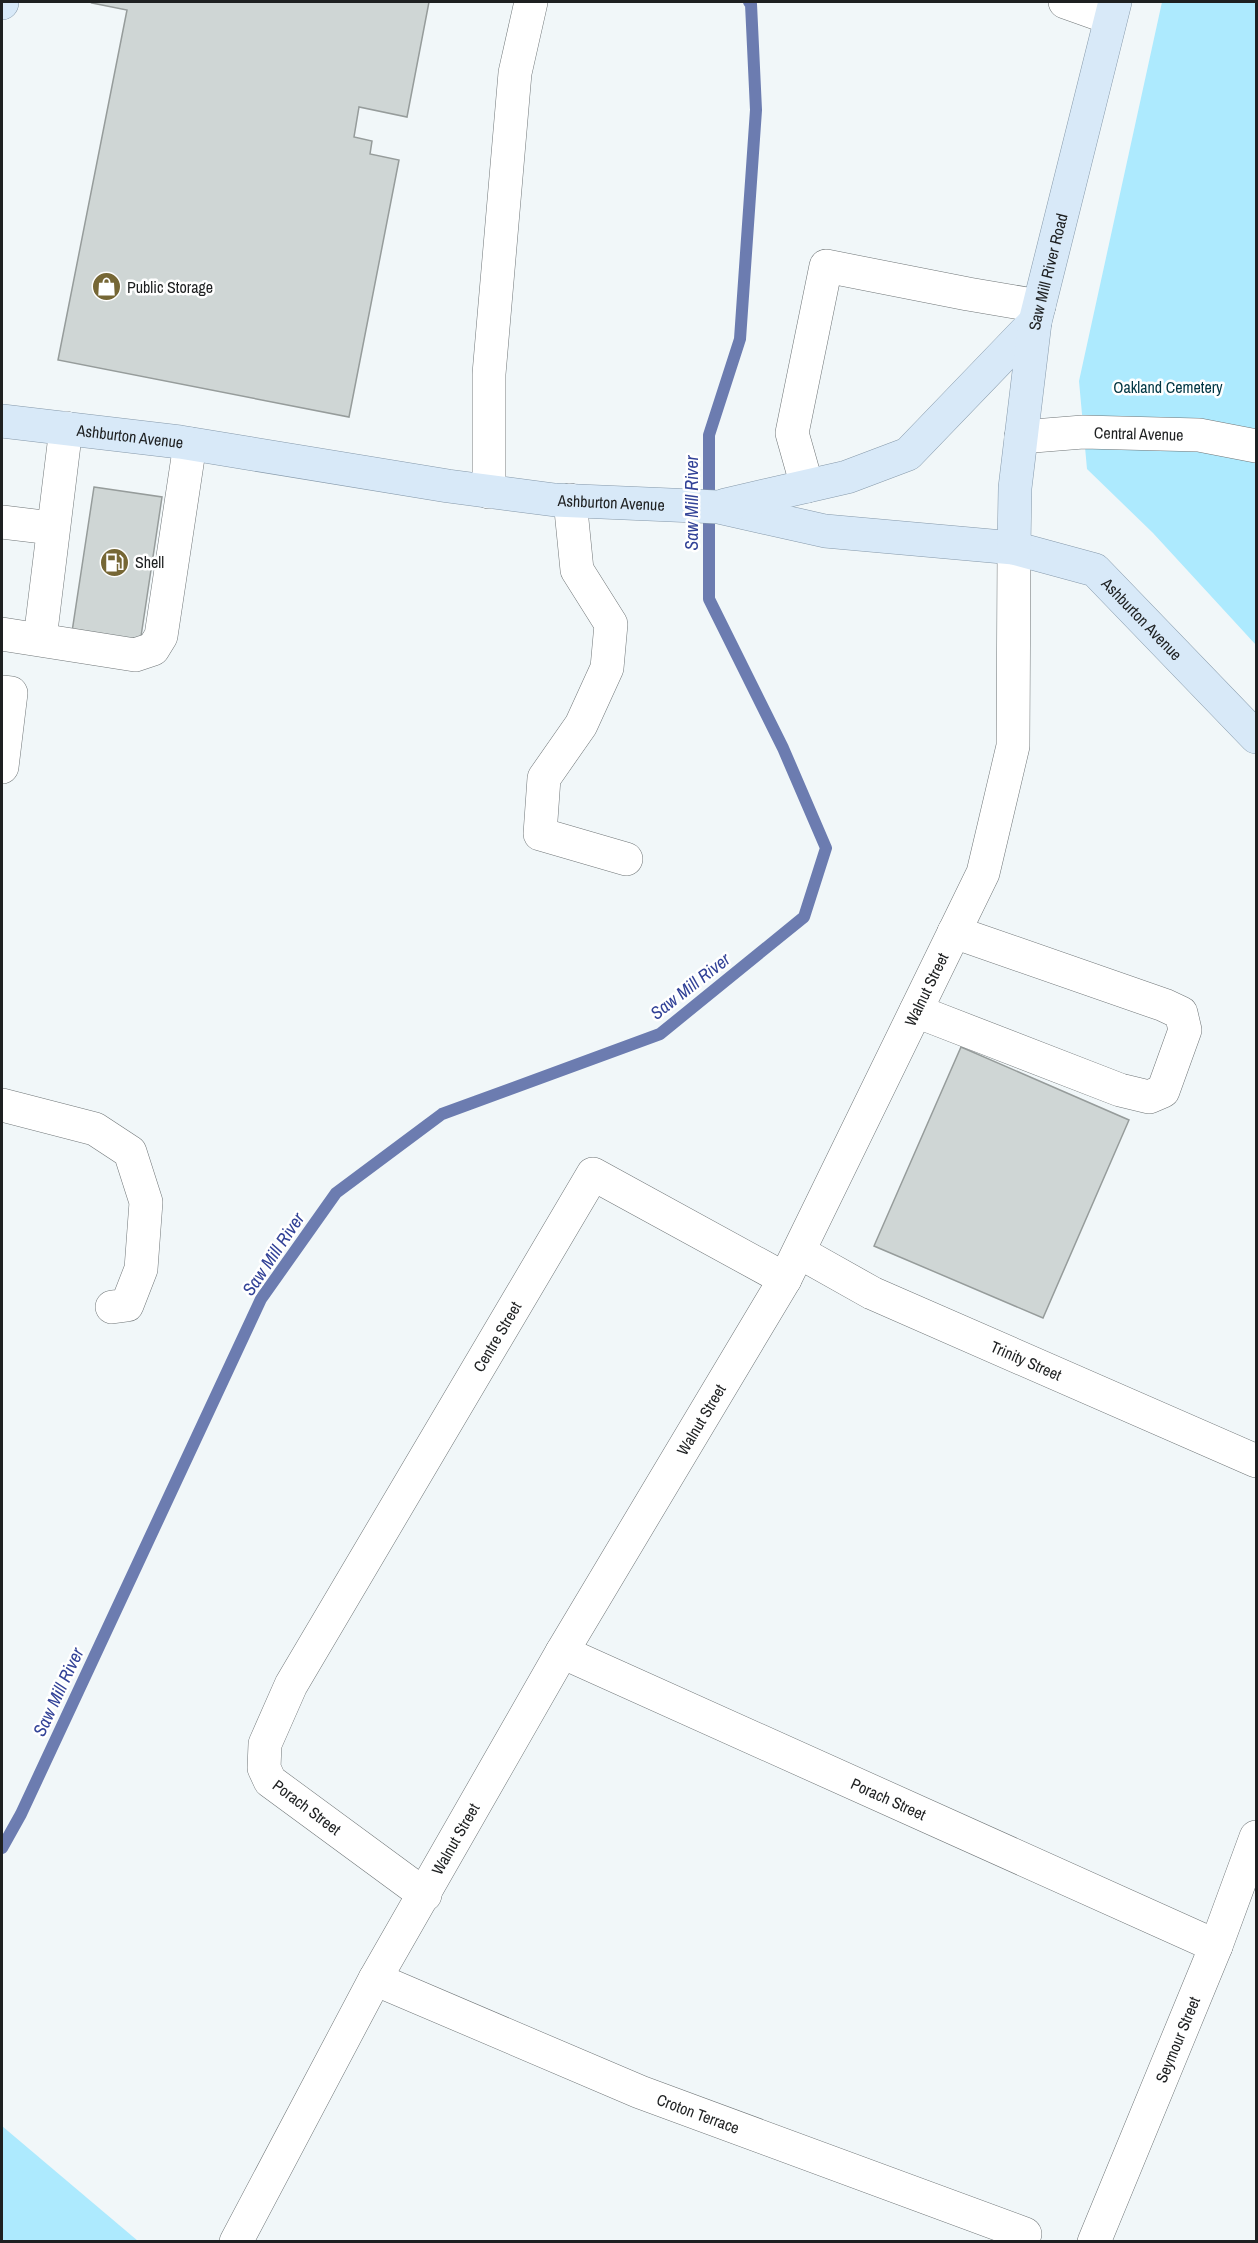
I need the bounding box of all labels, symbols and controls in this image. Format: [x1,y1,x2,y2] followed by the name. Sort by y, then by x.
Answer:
[1023,211,1073,331] street label: Saw Mill River Road
[90,271,122,303] shop icon: Public Storage
[127,276,213,298] place label: Public Storage
[1113,376,1223,398] park label: Oakland Cemetery
[75,419,185,453] street label: Ashburton Avenue
[1094,421,1184,446] street label: Central Avenue
[679,454,704,551] water label: Saw Mill River
[556,489,665,516] street label: Ashburton Avenue
[98,546,130,578] fuel station icon: Shell
[135,551,164,573] place label: Shell
[1096,572,1187,665] street label: Ashburton Avenue
[645,946,736,1025] water label: Saw Mill River
[899,949,954,1030] street label: Walnut Street
[236,1207,311,1300] water label: Saw Mill River
[468,1297,526,1376] street label: Centre Street
[987,1335,1065,1386] street label: Trinity Street
[671,1380,731,1459] street label: Walnut Street
[27,1643,90,1740] water label: Saw Mill River
[847,1772,930,1825] street label: Porach Street
[268,1774,346,1840] street label: Porach Street
[426,1799,485,1879] street label: Walnut Street
[1150,1993,1205,2086] street label: Seymour Street
[654,2088,743,2139] street label: Croton Terrace

